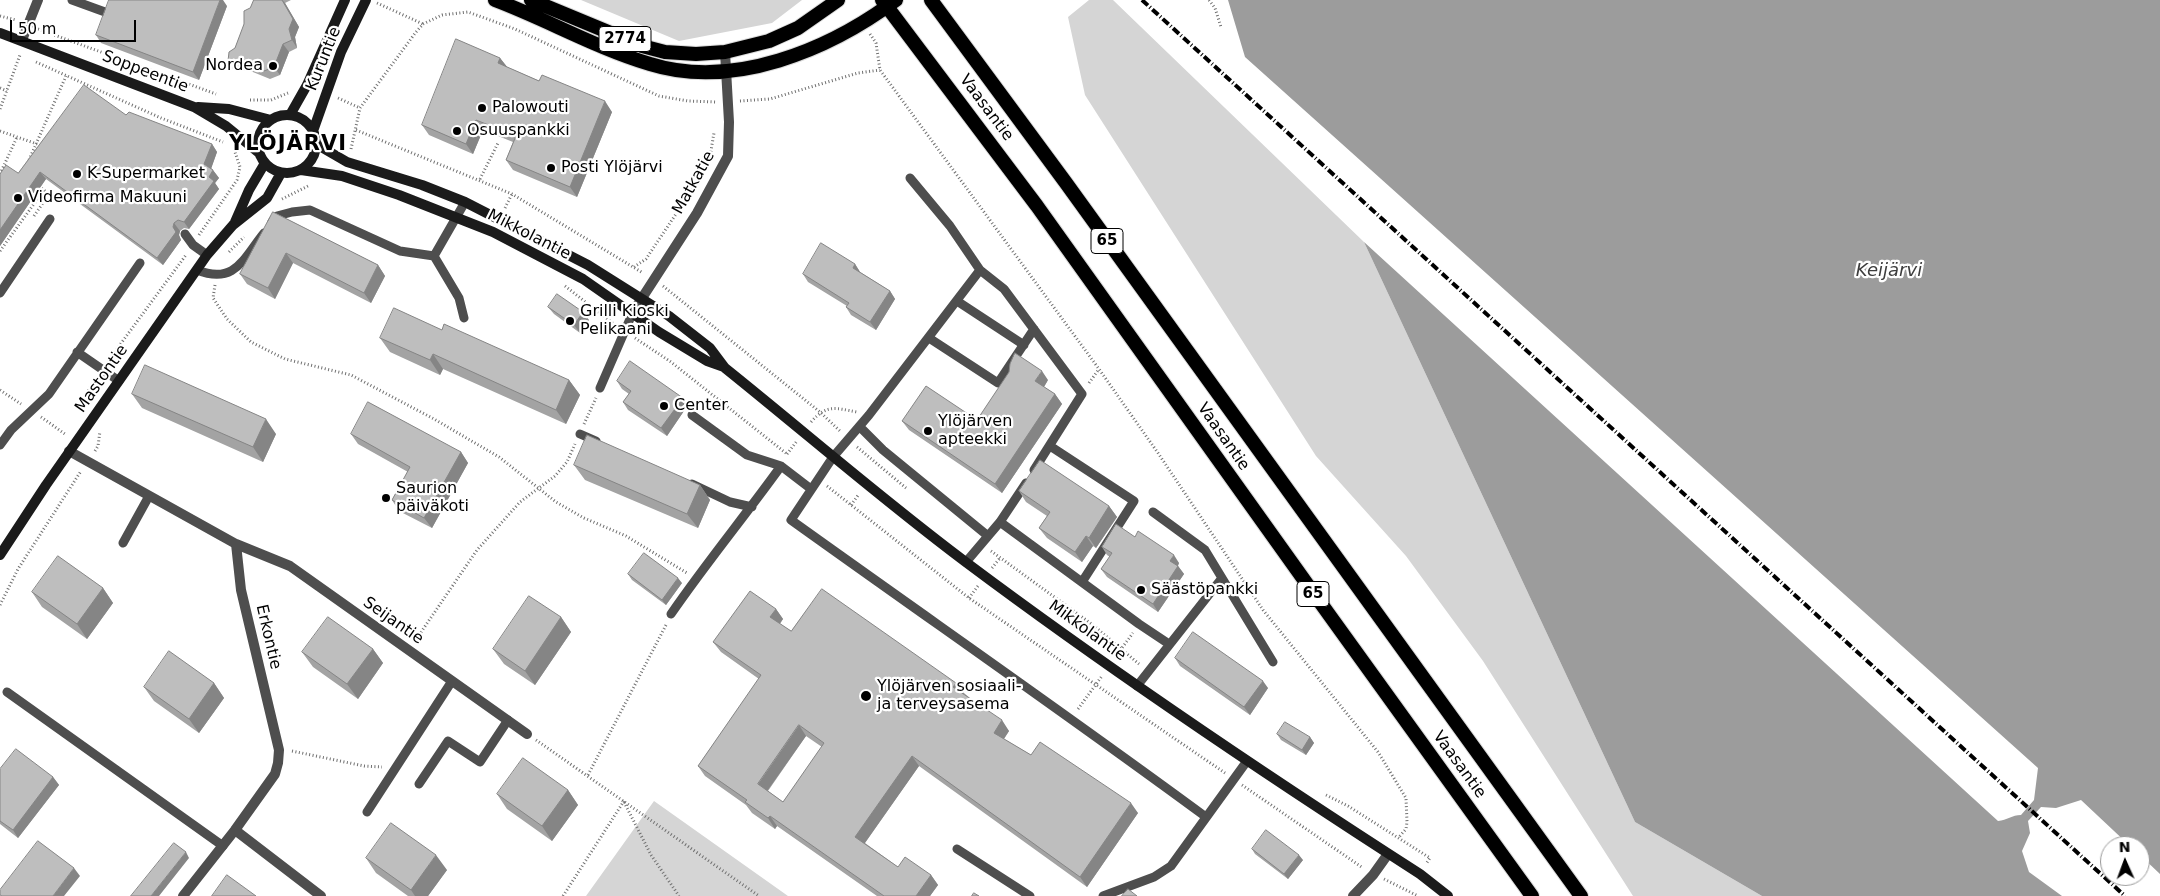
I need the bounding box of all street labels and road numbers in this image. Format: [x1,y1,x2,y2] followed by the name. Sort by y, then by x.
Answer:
[303,24,345,94] street label: Kuruntie
[599,26,651,52] road number: 2774
[99,47,191,97] street label: Soppeentie
[955,71,1017,145] street label: Vaasantie
[669,148,719,218] street label: Matkatie
[484,206,574,264] street label: Mikkolantie
[1091,228,1123,254] road number: 65
[72,341,132,417] street label: Mastontie
[1193,399,1253,475] street label: Vaasantie
[1297,582,1329,606] road number: 65
[359,593,427,649] street label: Seijantie
[1045,597,1129,665] street label: Mikkolantie
[251,603,285,671] street label: Erkontie
[1428,728,1490,802] street label: Vaasantie

